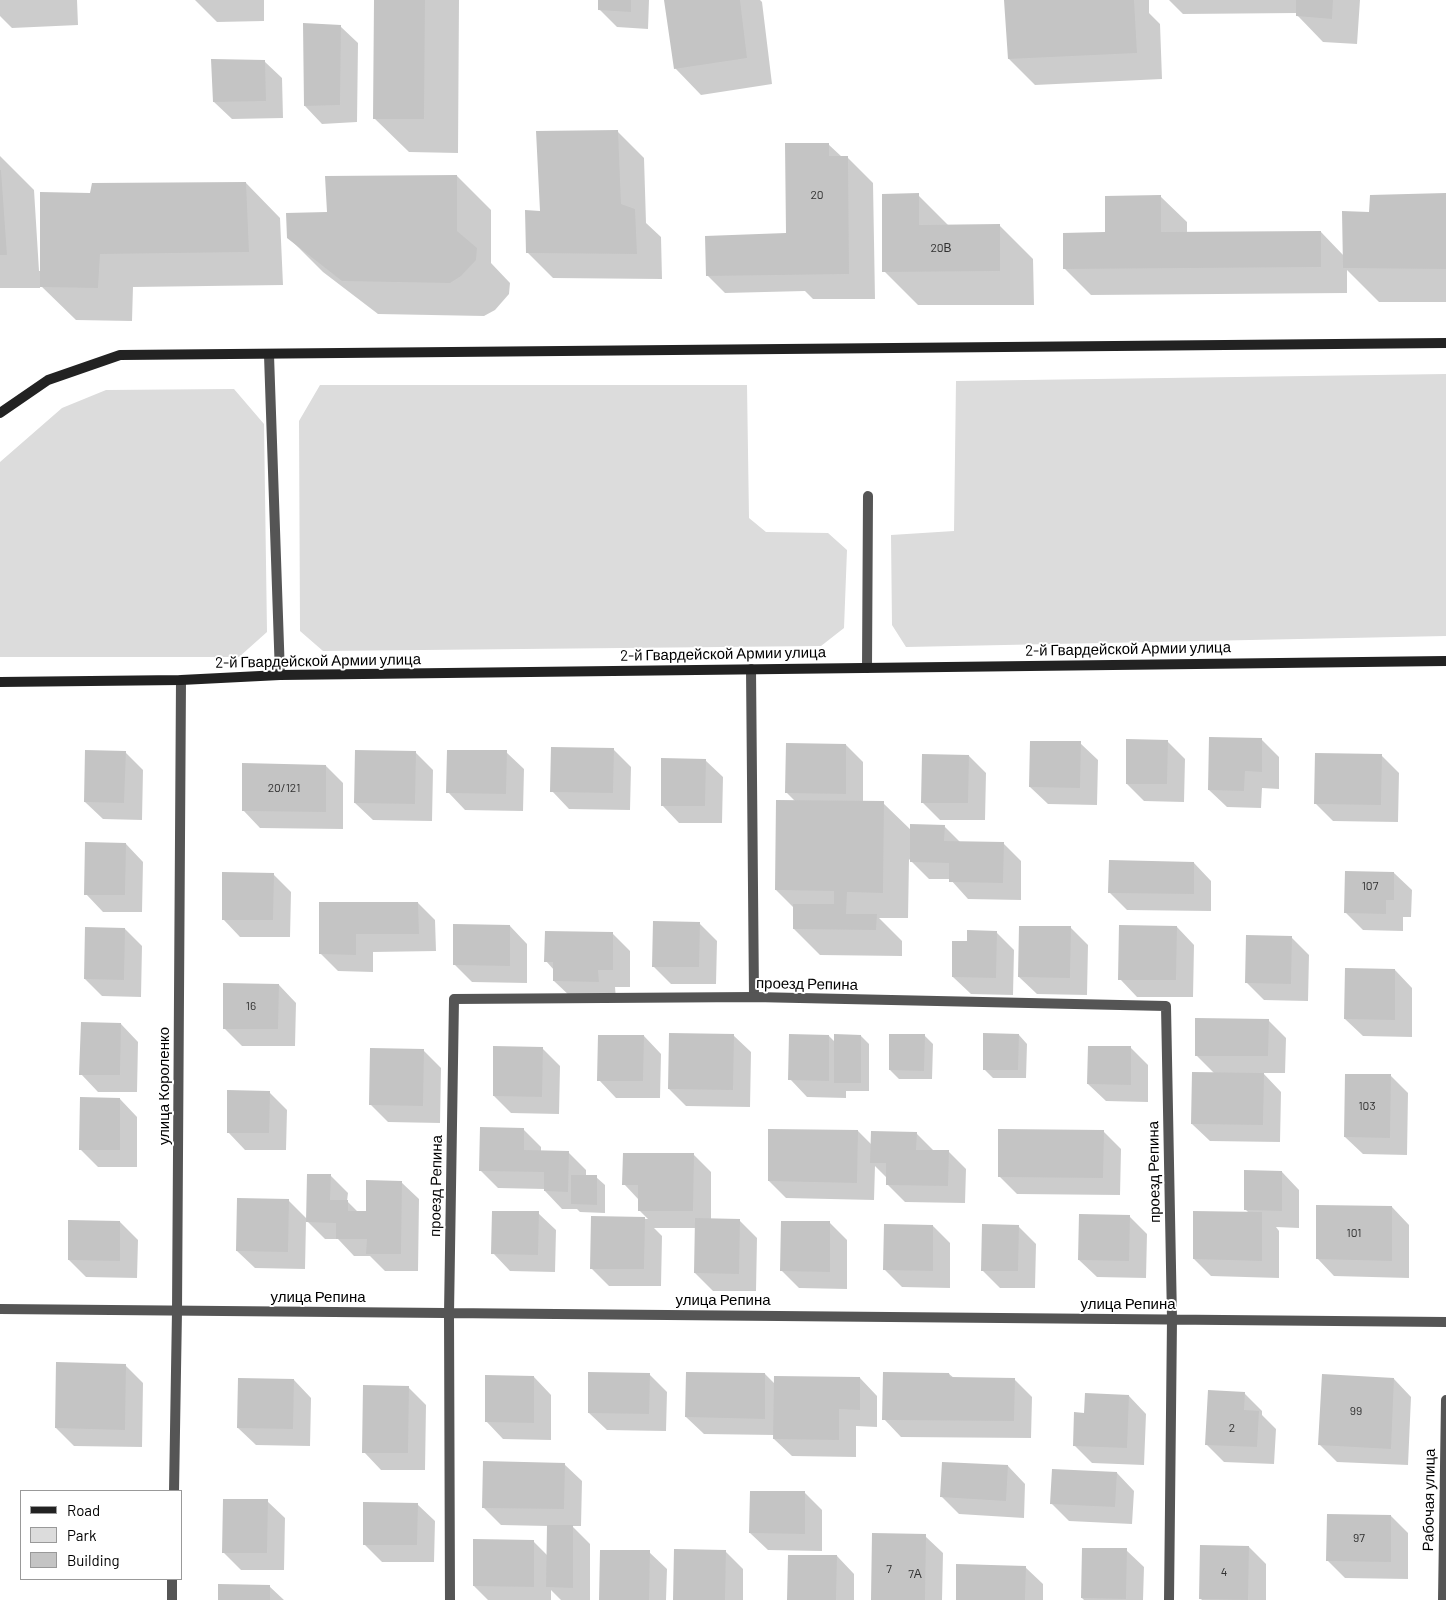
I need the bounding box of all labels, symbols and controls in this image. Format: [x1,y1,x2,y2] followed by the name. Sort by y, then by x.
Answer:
[810,188,824,202] house number: 20
[930,241,952,255] house number: 20В
[1025,638,1231,660] street label: 2-й Гвардейской Армии улица
[620,643,826,665] street label: 2-й Гвардейской Армии улица
[215,650,421,672] street label: 2-й Гвардейской Армии улица
[268,781,300,795] house number: 20/121
[1362,879,1378,893] house number: 107
[756,974,858,994] street label: проезд Репина
[246,999,256,1013] house number: 16
[155,1027,173,1145] street label: улица Короленко
[1358,1099,1376,1113] house number: 103
[1144,1121,1164,1223] street label: проезд Репина
[426,1135,446,1237] street label: проезд Репина
[1347,1226,1361,1240] house number: 101
[270,1288,366,1306] street label: улица Репина
[675,1291,771,1309] street label: улица Репина
[1080,1295,1176,1313] street label: улица Репина
[1350,1404,1362,1418] house number: 99
[1229,1421,1235,1435] house number: 2
[1419,1448,1439,1552] street label: Рабочая улица
[20,1490,182,1580] legend
[67,1501,100,1519] text: Road
[67,1526,96,1544] text: Park
[1353,1531,1365,1545] house number: 97
[67,1551,120,1569] text: Building
[886,1562,892,1576] house number: 7
[1221,1565,1227,1579] house number: 4
[908,1567,922,1581] house number: 7А

